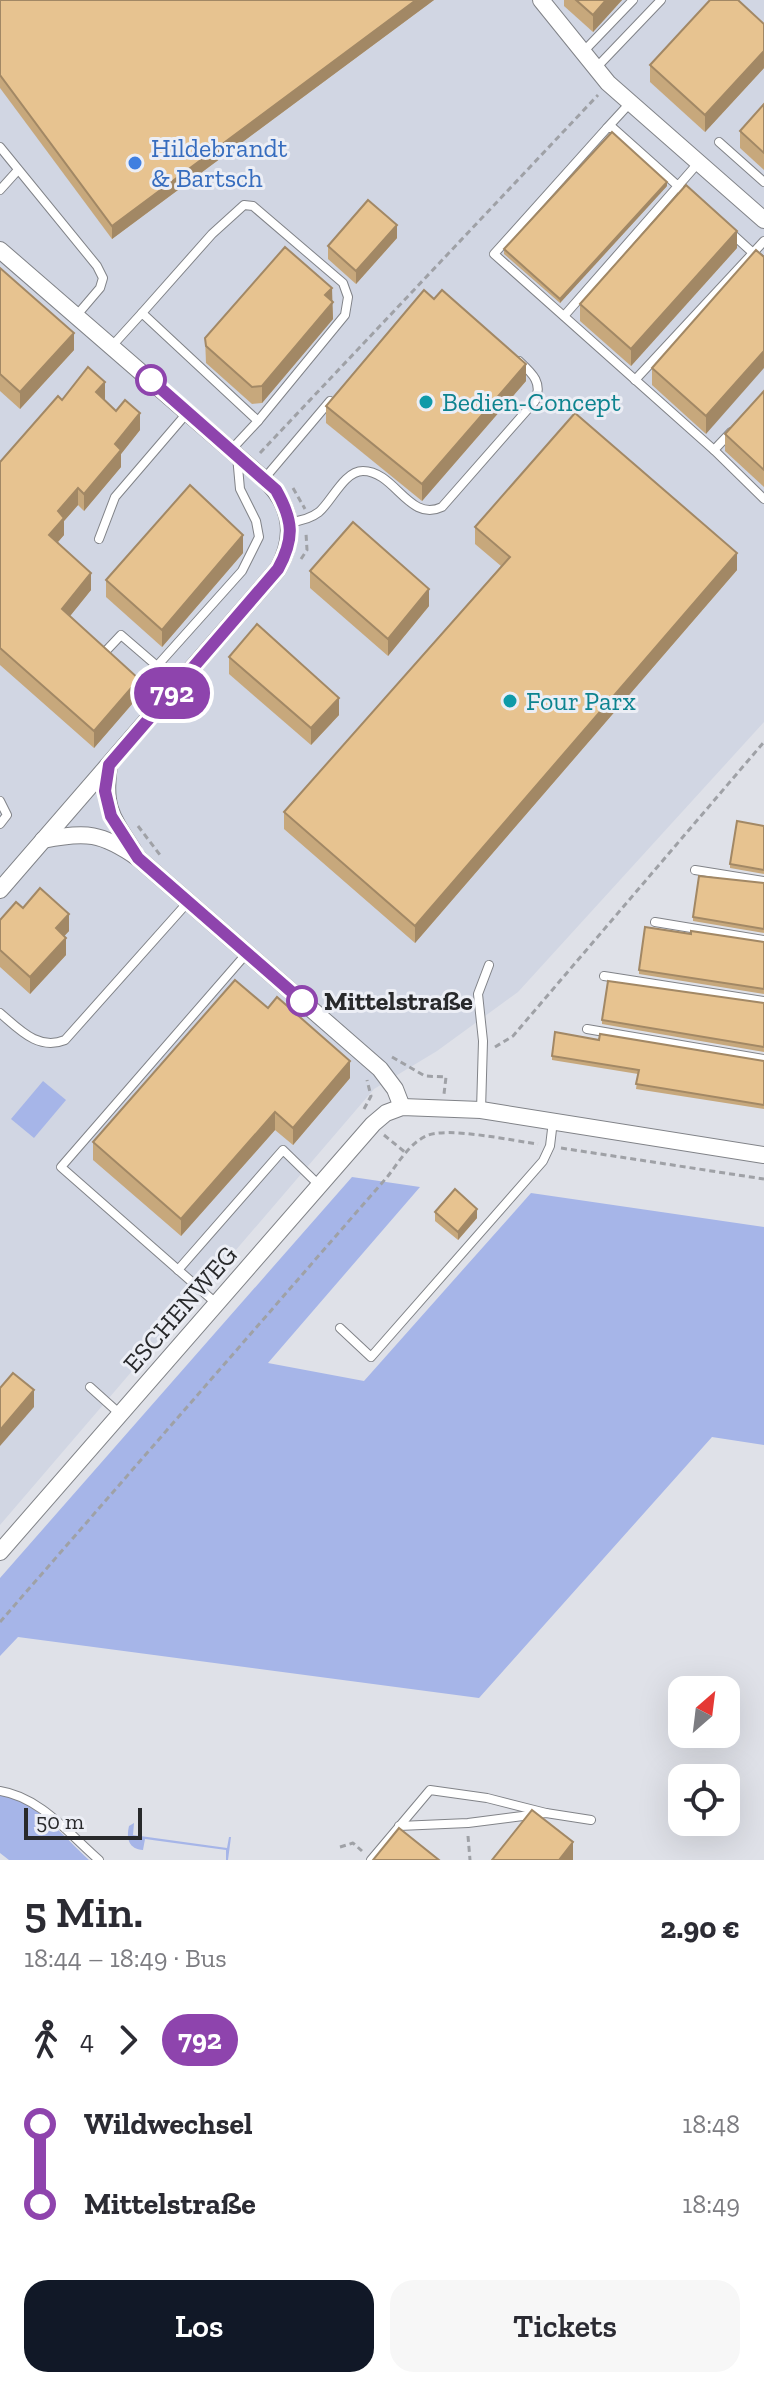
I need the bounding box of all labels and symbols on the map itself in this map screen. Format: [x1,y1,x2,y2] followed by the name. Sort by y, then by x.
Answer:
[151,132,288,194] place label: Hildebrandt & Bartsch
[126,154,144,172] marker: Hildebrandt & Bartsch
[136,365,166,395] unlabelled marker
[442,386,621,418] place label: Bedien-Concept
[417,393,435,411] marker: Bedien-Concept
[126,667,218,719] line badge: 792
[526,685,636,717] place label: Four Parx
[501,692,519,710] marker: Four Parx
[324,985,473,1017] place label: Mittelstraße
[287,986,317,1016] marker: Mittelstraße
[116,1239,244,1379] street label: ESCHENWEG
[668,1676,740,1748] north arrow
[24,1804,142,1840] scale bar

